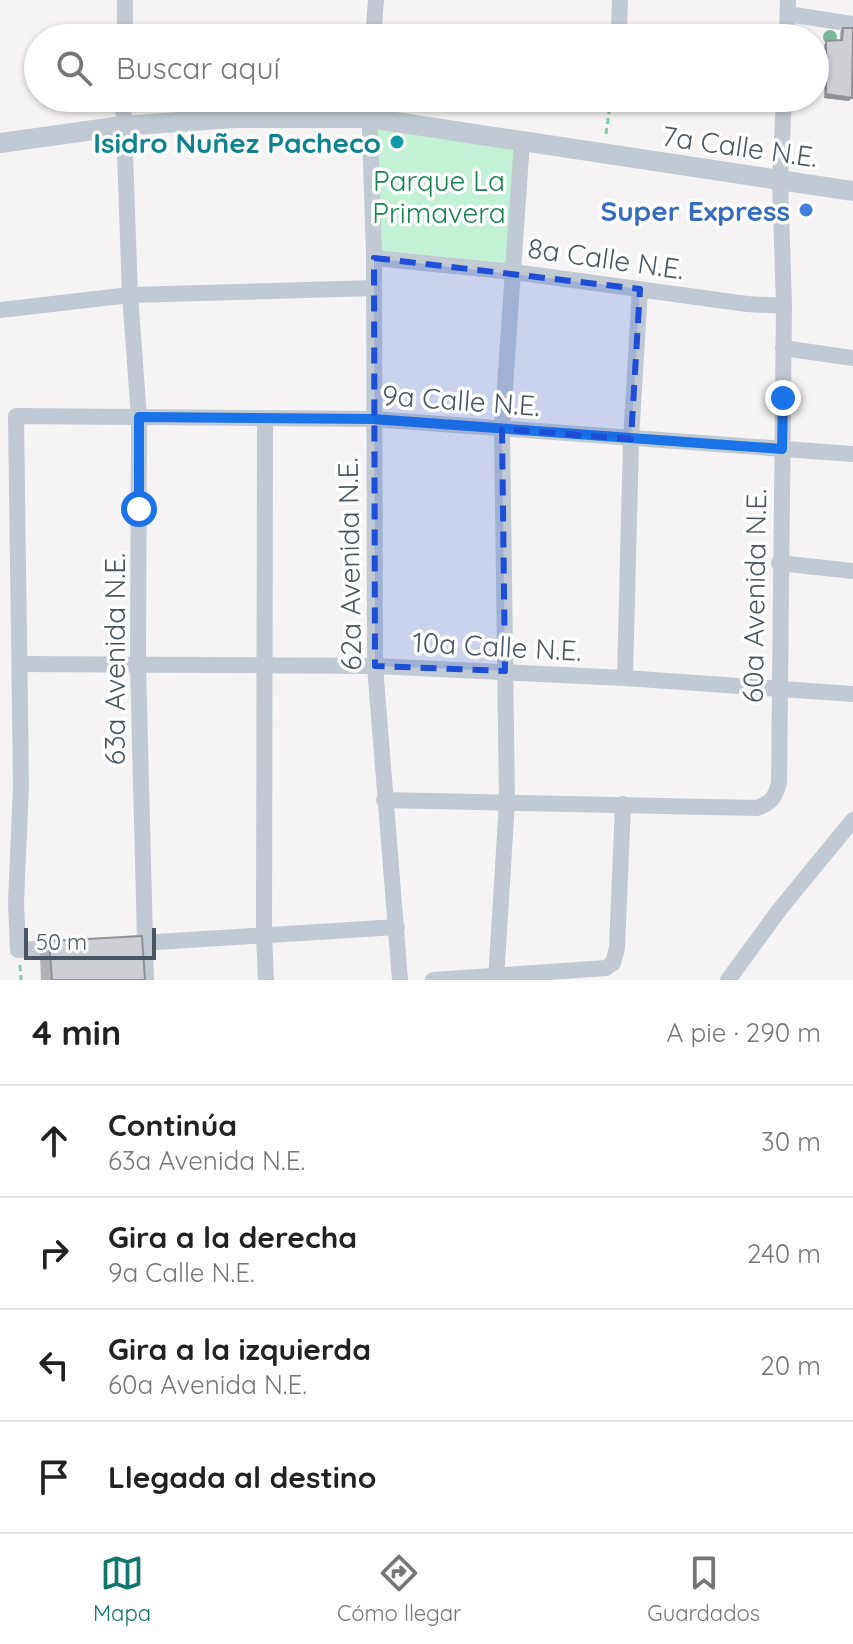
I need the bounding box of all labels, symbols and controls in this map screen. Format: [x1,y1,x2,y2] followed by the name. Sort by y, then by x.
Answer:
[24,24,829,112] search box
[52,46,96,90] icon: search
[116,49,280,87] text: Buscar aquí
[660,118,820,174] street label: 7a Calle N.E.
[93,125,381,160] place label: Isidro Nuñez Pacheco
[388,133,406,151] marker: Isidro Nuñez Pacheco
[372,163,506,230] park label: Parque La Primavera
[600,193,790,228] place label: Super Express
[797,201,815,219] marker: Super Express
[526,230,686,286] street label: 8a Calle N.E.
[381,377,541,423] street label: 9a Calle N.E.
[765,380,801,416] route end
[330,457,368,671] street label: 62a Avenida N.E.
[735,489,773,703] street label: 60a Avenida N.E.
[121,491,157,527] route start
[97,553,132,765] street label: 63a Avenida N.E.
[412,624,582,668] street label: 10a Calle N.E.
[24,924,156,960] scale bar
[36,928,87,956] text: 50 m
[32,1011,121,1054] text: 4 min
[667,1016,821,1049] text: A pie · 290 m
[108,1106,237,1144] text: Continúa
[32,1119,76,1163] icon: ahead
[761,1125,821,1158] text: 30 m
[108,1144,305,1177] text: 63a Avenida N.E.
[108,1218,357,1256] text: Gira a la derecha
[32,1231,76,1275] icon: right
[747,1237,821,1270] text: 240 m
[108,1256,255,1289] text: 9a Calle N.E.
[108,1330,371,1368] text: Gira a la izquierda
[32,1343,76,1387] icon: left
[760,1349,821,1382] text: 20 m
[108,1368,307,1401] text: 60a Avenida N.E.
[32,1455,76,1499] icon: arrive
[108,1458,376,1496] text: Llegada al destino
[93,1551,151,1627] tab: Mapa
[337,1551,462,1627] tab: Cómo llegar
[647,1551,760,1627] tab: Guardados

